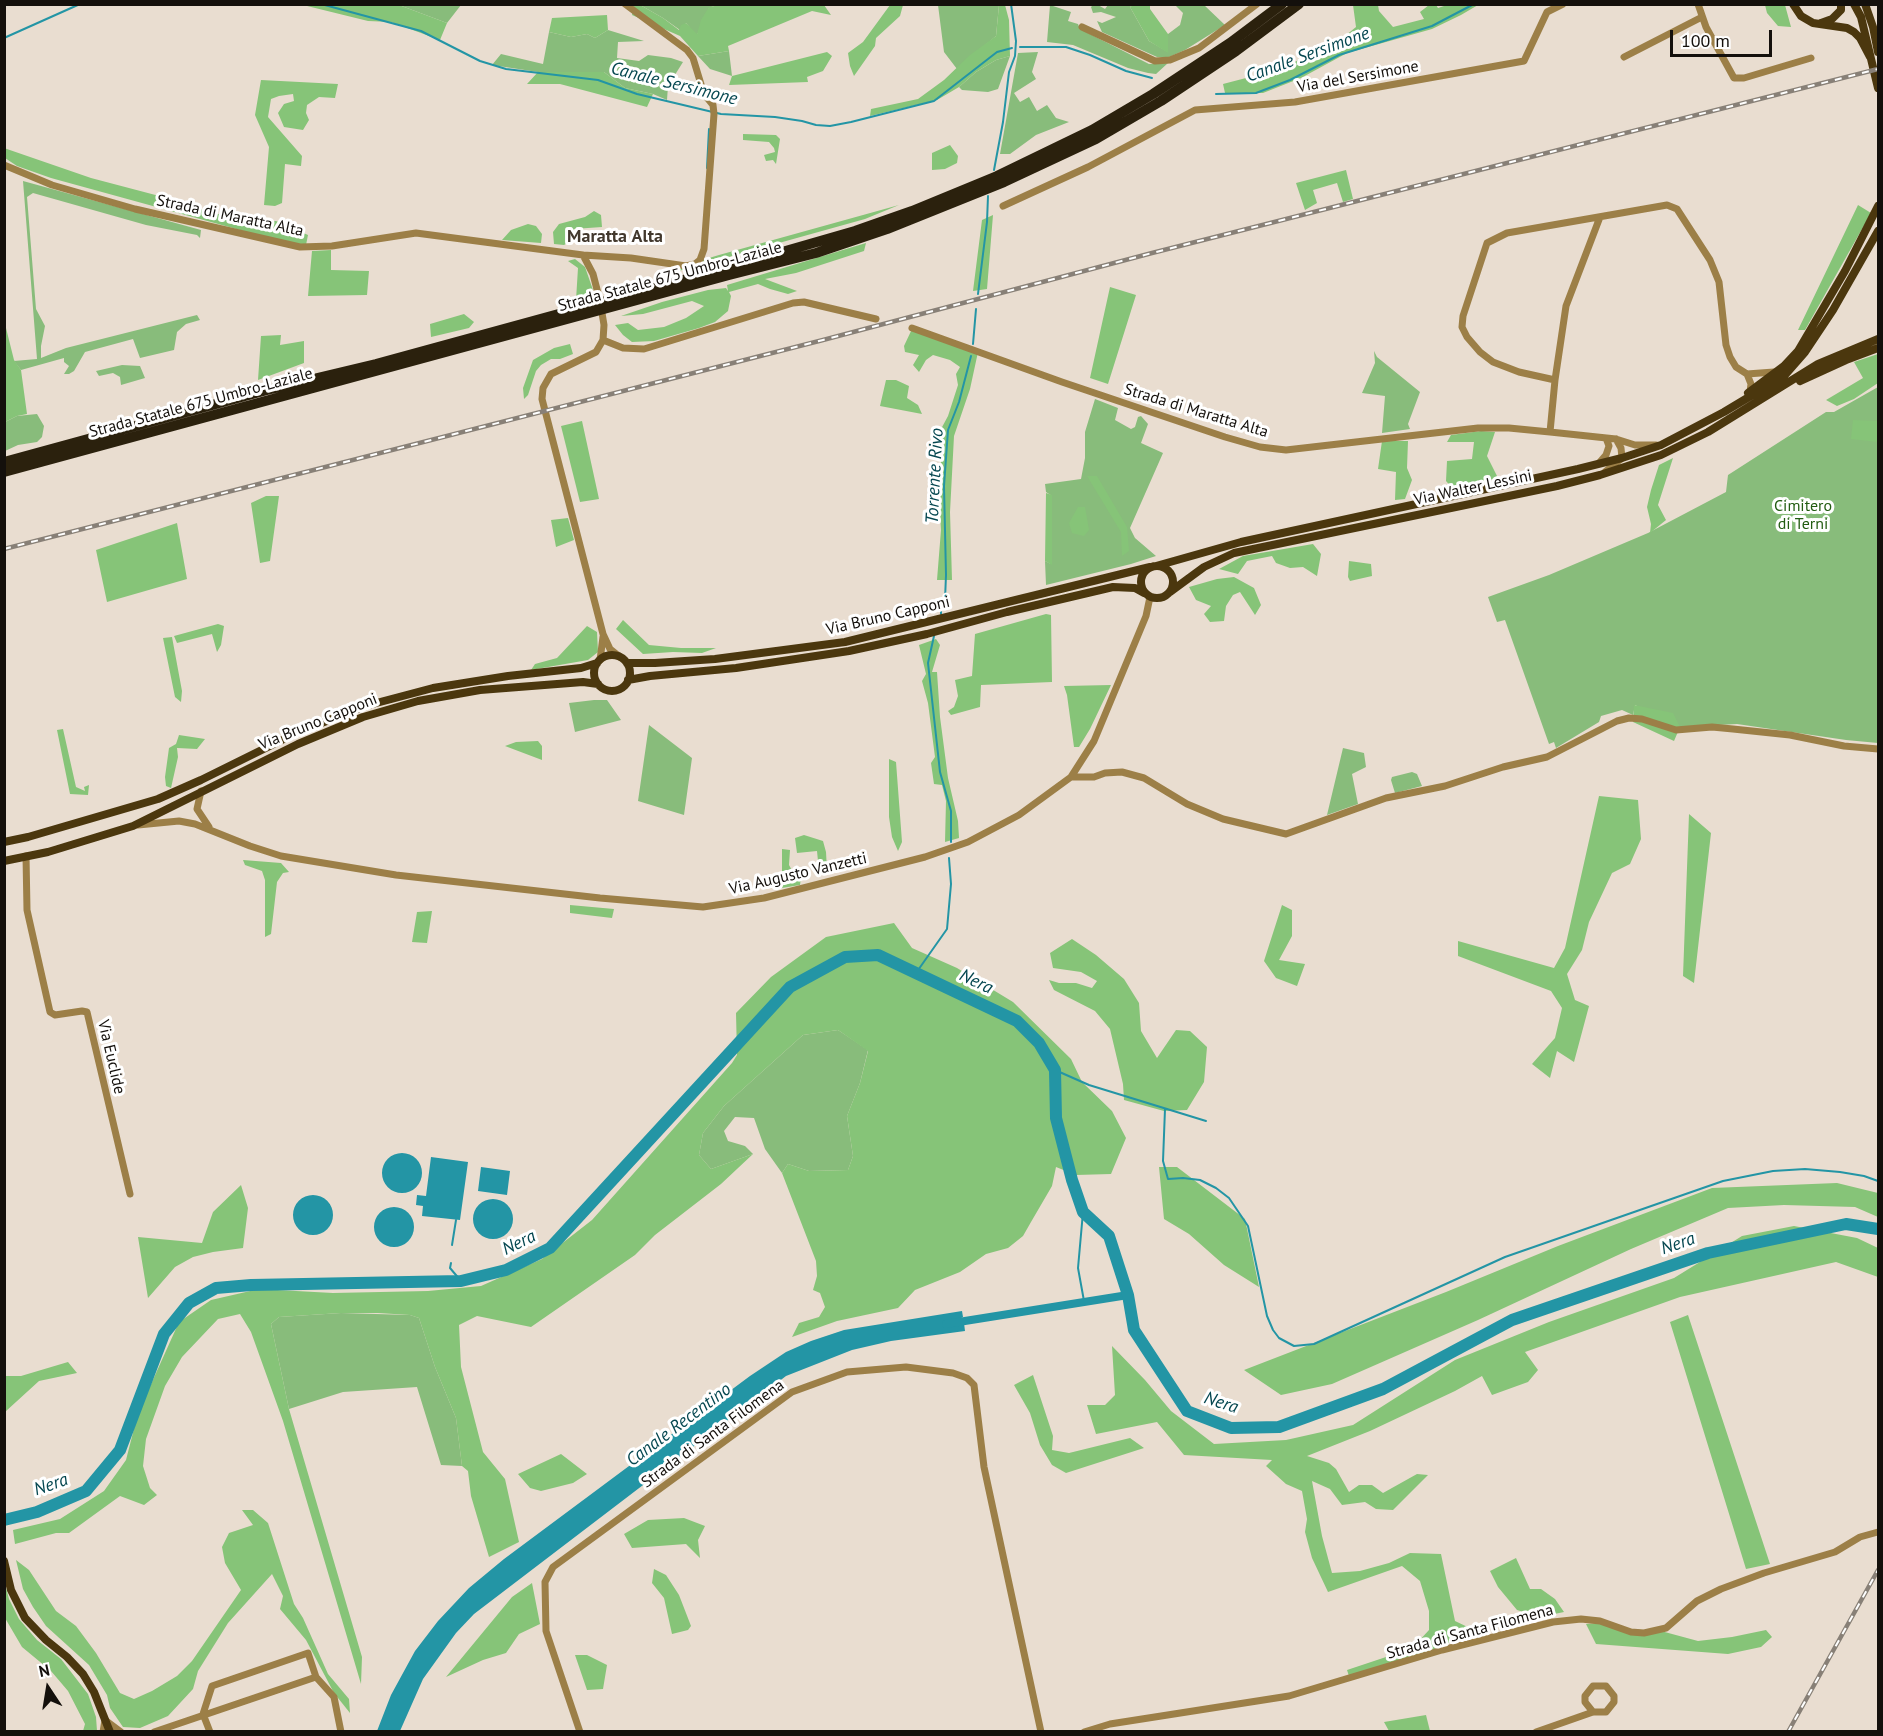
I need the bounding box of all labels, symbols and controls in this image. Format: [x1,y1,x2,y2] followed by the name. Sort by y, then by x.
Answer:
[1673,18,1775,56] scale bar
[1243,23,1373,87] water label: Canale Sersimone
[1681,29,1730,52] text: 100 m
[1296,57,1420,97] street label: Via del Sersimone
[609,58,739,110] water label: Canale Sersimone
[155,191,305,241] street label: Strada di Maratta Alta
[567,226,663,248] district label: Maratta Alta
[556,238,784,316] street label: Strada Statale 675 Umbro-Laziale
[87,364,315,442] street label: Strada Statale 675 Umbro-Laziale
[1122,380,1270,442] street label: Strada di Maratta Alta
[922,427,948,525] water label: Torrente Rivo
[1412,466,1534,510] street label: Via Walter Lessini
[1774,496,1832,534] park label: Cimitero di Terni
[824,592,952,640] street label: Via Bruno Capponi
[256,689,380,755] street label: Via Bruno Capponi
[727,849,869,899] street label: Via Augusto Vanzetti
[956,965,996,999] water label: Nera
[93,1018,129,1096] street label: Via Euclide
[499,1226,539,1260] water label: Nera
[1658,1228,1698,1260] water label: Nera
[638,1376,788,1492] street label: Strada di Santa Filomena
[622,1379,736,1471] water label: Canale Recentino
[1201,1387,1241,1419] water label: Nera
[31,1469,71,1501] water label: Nera
[1385,1601,1555,1663] street label: Strada di Santa Filomena
[18,1658,78,1718] north arrow
[37,1660,51,1681] text: N

